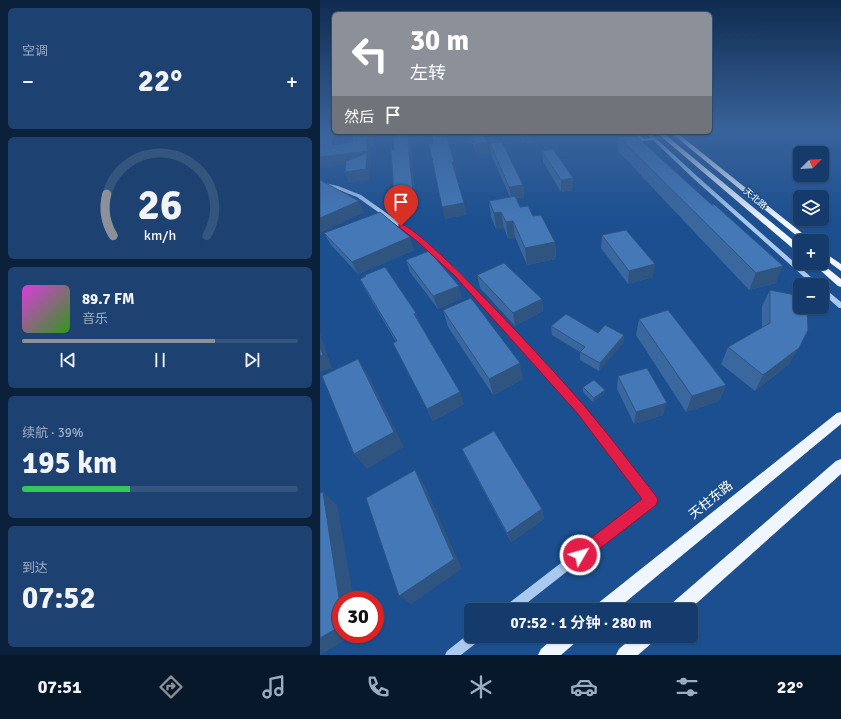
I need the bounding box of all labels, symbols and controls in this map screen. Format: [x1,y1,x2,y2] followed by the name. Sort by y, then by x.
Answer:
[410,24,469,58] text: 30 m
[344,28,396,80] icon: left
[22,43,48,59] text: 空调
[410,62,446,84] text: 左转
[138,63,182,100] text: 22°
[22,68,34,95] text: −
[286,68,298,95] text: +
[382,104,404,126] icon: arrive
[344,108,374,126] text: 然后
[793,146,829,182] north arrow
[793,146,829,314] map controls
[138,180,182,231] text: 26
[384,185,418,226] pin
[741,186,769,212] street label: 天北路
[793,190,829,226] button: layers
[390,191,412,213] icon: arrive
[144,227,176,244] text: km/h
[793,234,829,270] button: +
[793,278,829,314] button: −
[82,290,134,308] text: 89.7 FM
[82,311,108,327] text: 音乐
[57,349,79,371] icon: previous
[149,349,171,371] icon: pause
[241,349,263,371] icon: next
[22,425,84,441] text: 续航 · 39%
[22,445,117,482] text: 195 km
[686,477,736,523] street label: 天柱东路
[559,534,601,576] position arrow
[22,560,48,576] text: 到达
[22,580,96,617] text: 07:52
[332,591,384,643] speed limit sign: 30
[510,614,652,632] text: 07:52 · 1 分钟 · 280 m
[157,673,185,701] icon: directions
[260,673,288,701] icon: music
[364,673,392,701] icon: phone
[467,673,495,701] icon: climate
[570,673,598,701] icon: car
[673,673,701,701] icon: filters
[38,676,82,698] text: 07:51
[777,676,803,698] text: 22°

